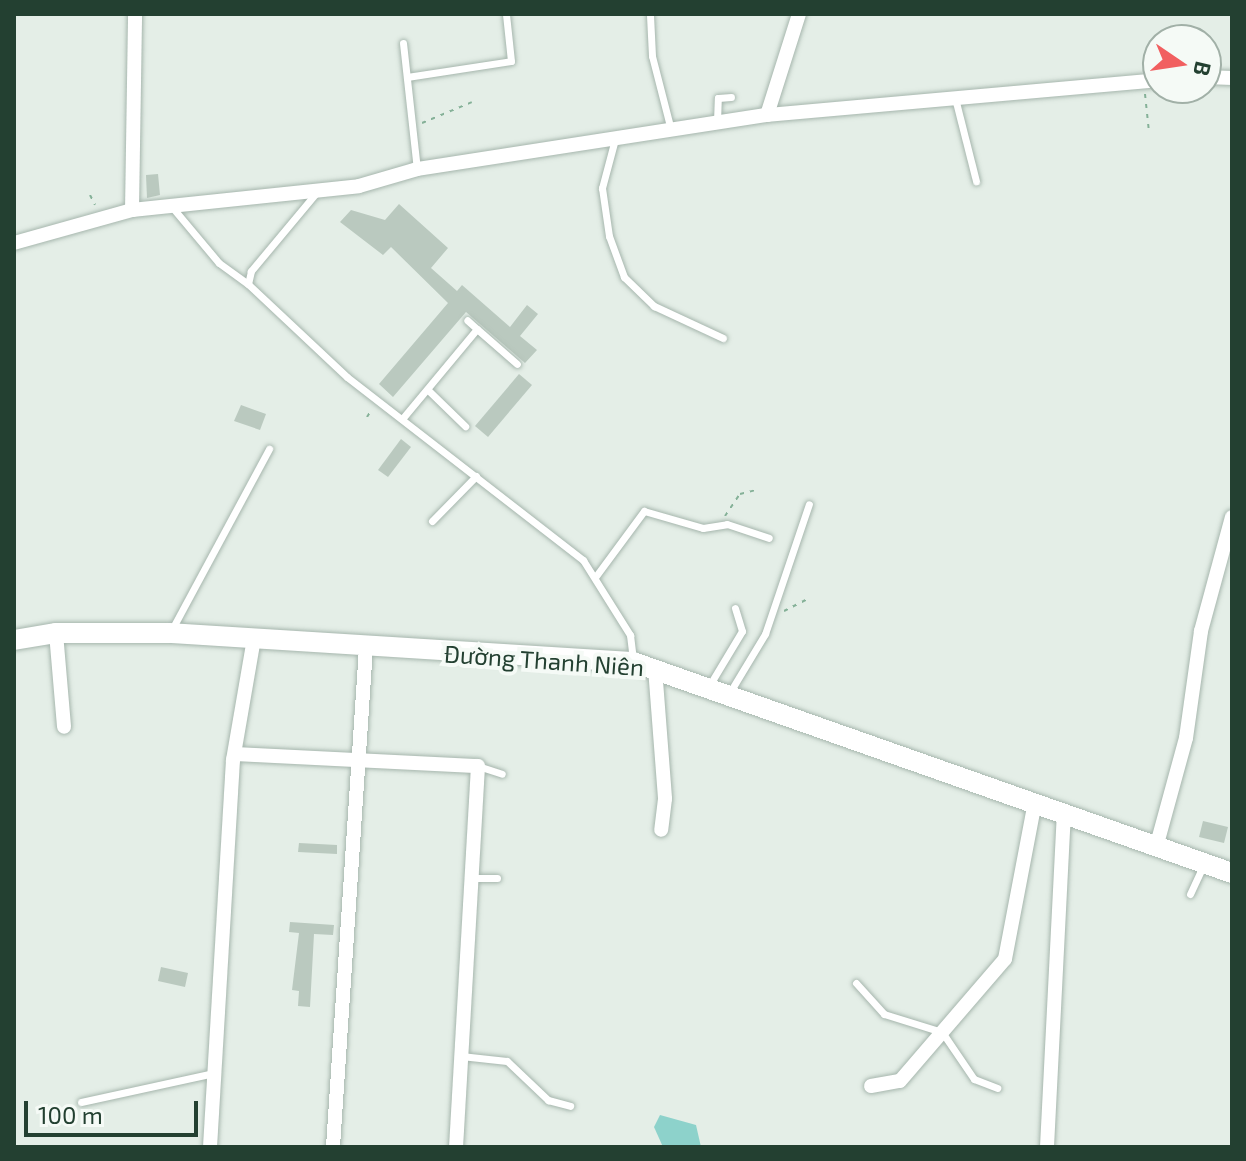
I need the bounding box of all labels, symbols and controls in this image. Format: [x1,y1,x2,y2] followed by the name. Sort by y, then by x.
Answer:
[1142,24,1222,104] north arrow
[1189,59,1218,79] text: B
[443,639,645,681] street label: Đường Thanh Niên
[28,1085,202,1135] scale bar
[38,1100,103,1129] text: 100 m

